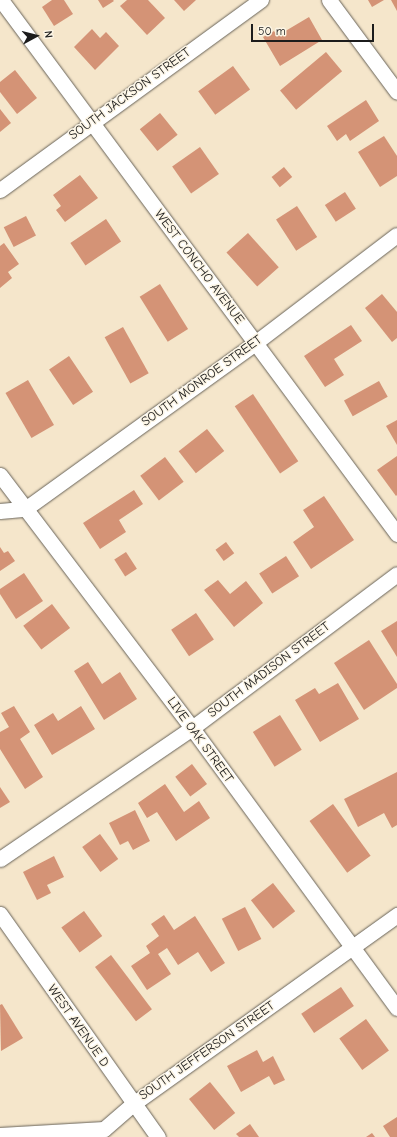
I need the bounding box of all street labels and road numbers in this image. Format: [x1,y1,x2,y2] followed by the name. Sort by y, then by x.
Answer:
[66,45,194,143] street label: SOUTH JACKSON STREET
[151,207,247,327] street label: WEST CONCHO AVENUE
[139,332,265,430] street label: SOUTH MONROE STREET
[205,619,333,721] street label: SOUTH MADISON STREET
[164,694,236,786] street label: LIVE OAK STREET
[44,982,112,1070] street label: WEST AVENUE D
[136,998,278,1104] street label: SOUTH JEFFERSON STREET

